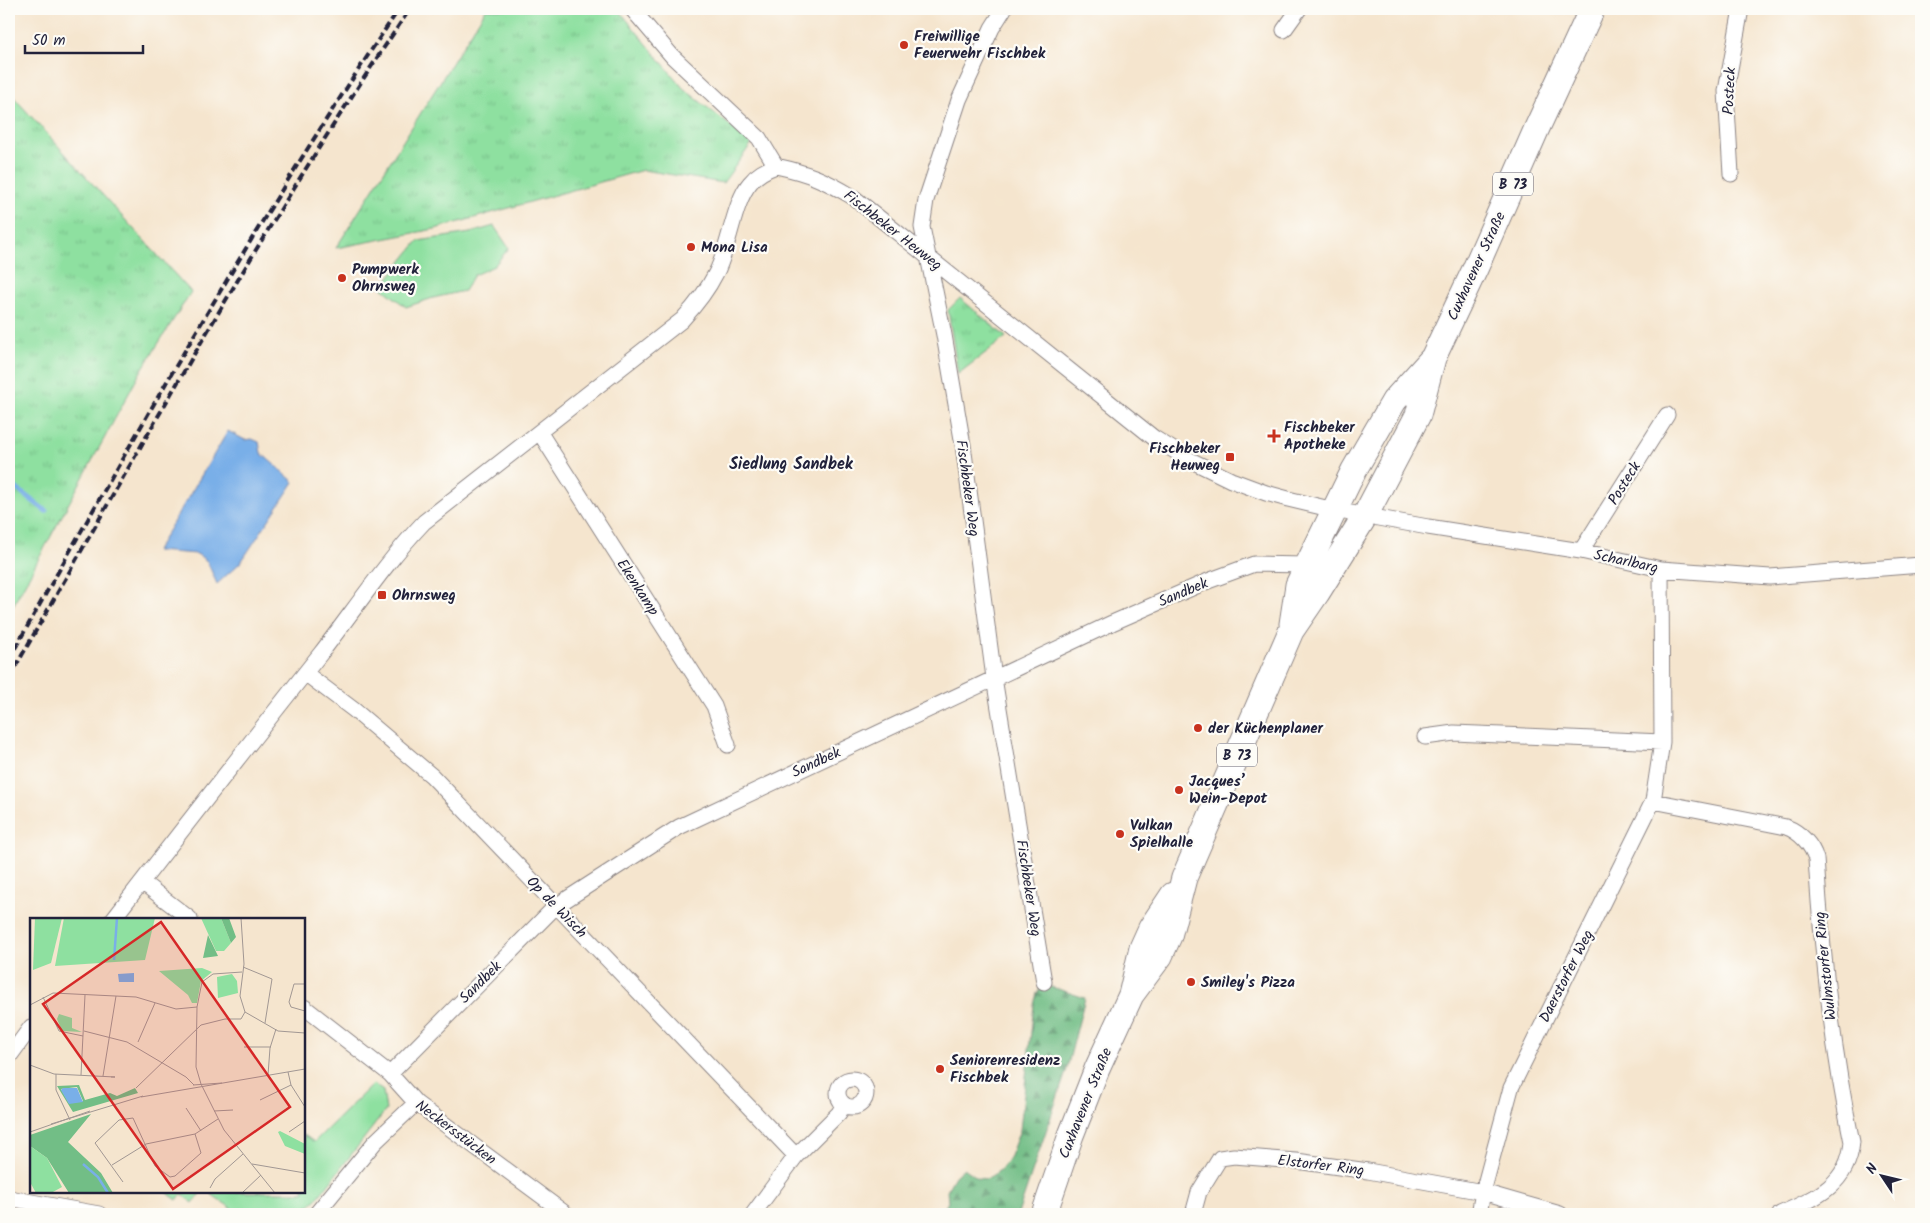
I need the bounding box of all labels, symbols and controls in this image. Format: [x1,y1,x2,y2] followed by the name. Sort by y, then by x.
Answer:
[25,22,142,54] scale bar
[914,25,1046,66] place label: Freiwillige Feuerwehr Fischbek
[32,29,66,53] text: 50 m
[898,39,910,51] marker: Freiwillige Feuerwehr Fischbek
[1717,66,1743,115] street label: Posteck
[1493,172,1533,195] road number: B 73
[838,184,947,277] street label: Fischbeker Heuweg
[1441,208,1513,325] street label: Cuxhavener Straße
[701,236,768,260] place label: Mona Lisa
[685,241,697,253] marker: Mona Lisa
[352,258,419,299] place label: Pumpwerk Ohrnsweg
[336,272,348,284] marker: Pumpwerk Ohrnsweg
[1284,416,1355,457] place label: Fischbeker Apotheke
[1268,430,1280,442] marker: Fischbeker Apotheke
[1149,437,1221,478] place label: Fischbeker Heuweg
[948,438,986,538] street label: Fischbeker Weg
[1224,451,1236,463] marker: Fischbeker Heuweg
[729,452,854,477] district label: Siedlung Sandbek
[1602,456,1648,510] street label: Posteck
[1591,543,1660,581] street label: Scharlbarg
[610,554,665,621] street label: Ekenkamp
[1155,571,1213,614] street label: Sandbek
[392,584,456,608] place label: Ohrnsweg
[376,589,388,601] marker: Ohrnsweg
[1208,717,1324,741] place label: der Küchenplaner
[1192,722,1204,734] marker: der Küchenplaner
[788,741,846,785] street label: Sandbek
[1217,744,1257,766] road number: B 73
[1189,770,1267,811] place label: Jacques’ Wein-Depot
[1173,784,1185,796] marker: Jacques’ Wein-Depot
[1130,814,1194,855] place label: Vulkan Spielhalle
[1114,828,1126,840] marker: Vulkan Spielhalle
[1009,838,1047,938] street label: Fischbeker Weg
[520,871,592,944] street label: Op de Wisch
[1808,910,1844,1022] street label: Wulmstorfer Ring
[30,918,305,1193] inset map
[1533,926,1601,1027] street label: Daerstorfer Weg
[454,955,508,1010] street label: Sandbek
[1201,971,1295,995] place label: Smiley's Pizza
[1185,976,1197,988] marker: Smiley's Pizza
[1053,1044,1119,1162] street label: Cuxhavener Straße
[950,1049,1060,1090] place label: Seniorenresidenz Fischbek
[934,1063,946,1075] marker: Seniorenresidenz Fischbek
[410,1094,501,1171] street label: Neckersstücken
[1276,1149,1366,1183] street label: Elstorfer Ring
[1858,1150,1908,1200] north arrow
[1861,1159,1884,1179] text: N

